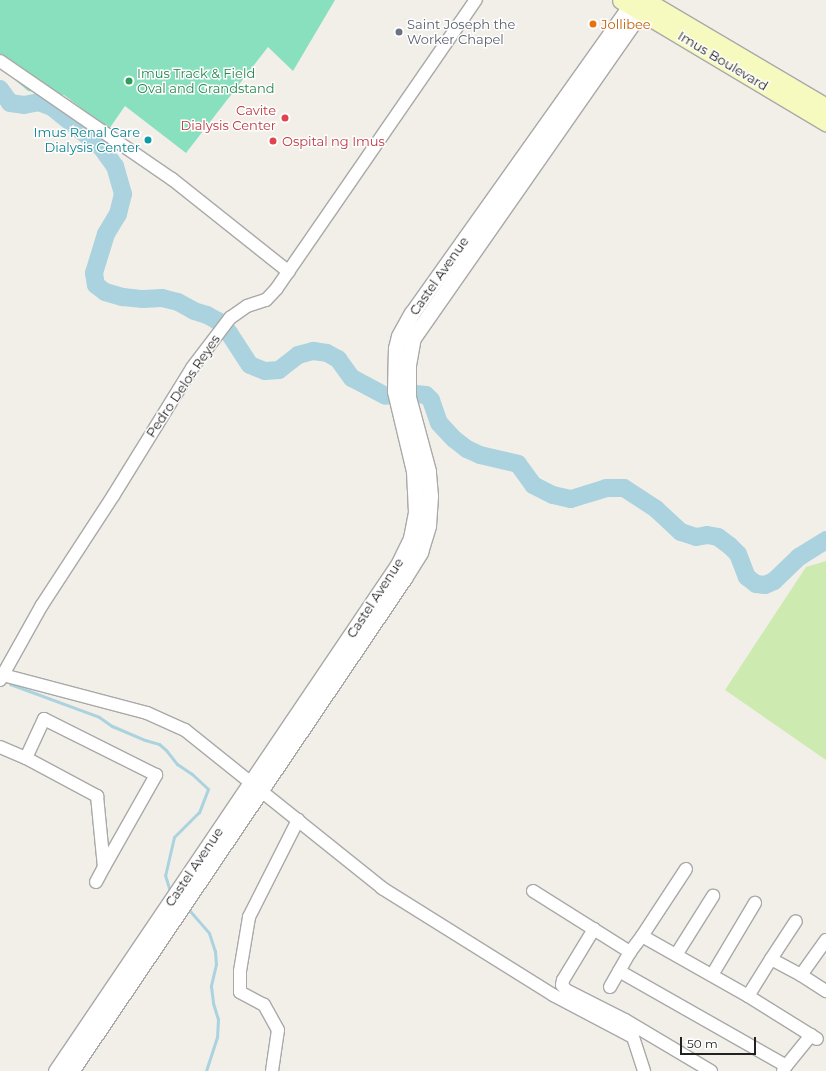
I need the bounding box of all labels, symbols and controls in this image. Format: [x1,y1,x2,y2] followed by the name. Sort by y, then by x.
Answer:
[601,16,651,32] place label: Jollibee
[407,17,515,48] place label: Saint Joseph the Worker Chapel
[588,19,598,29] marker: Jollibee
[394,27,404,37] marker: Saint Joseph the Worker Chapel
[675,28,771,94] street label: Imus Boulevard
[137,66,275,97] place label: Imus Track & Field Oval and Grandstand
[124,76,134,86] marker: Imus Track & Field Oval and Grandstand
[180,103,276,134] place label: Cavite Dialysis Center
[279,112,291,124] marker: Cavite Dialysis Center
[33,125,140,156] place label: Imus Renal Care Dialysis Center
[282,133,385,149] place label: Ospital ng Imus
[143,135,153,145] marker: Imus Renal Care Dialysis Center
[267,135,279,147] marker: Ospital ng Imus
[406,234,472,318] street label: Castel Avenue
[143,332,223,440] street label: Pedro Delos Reyes
[343,555,407,641] street label: Castel Avenue
[162,825,226,909] street label: Castel Avenue
[682,1029,758,1055] scale bar
[687,1036,718,1051] text: 50 m

